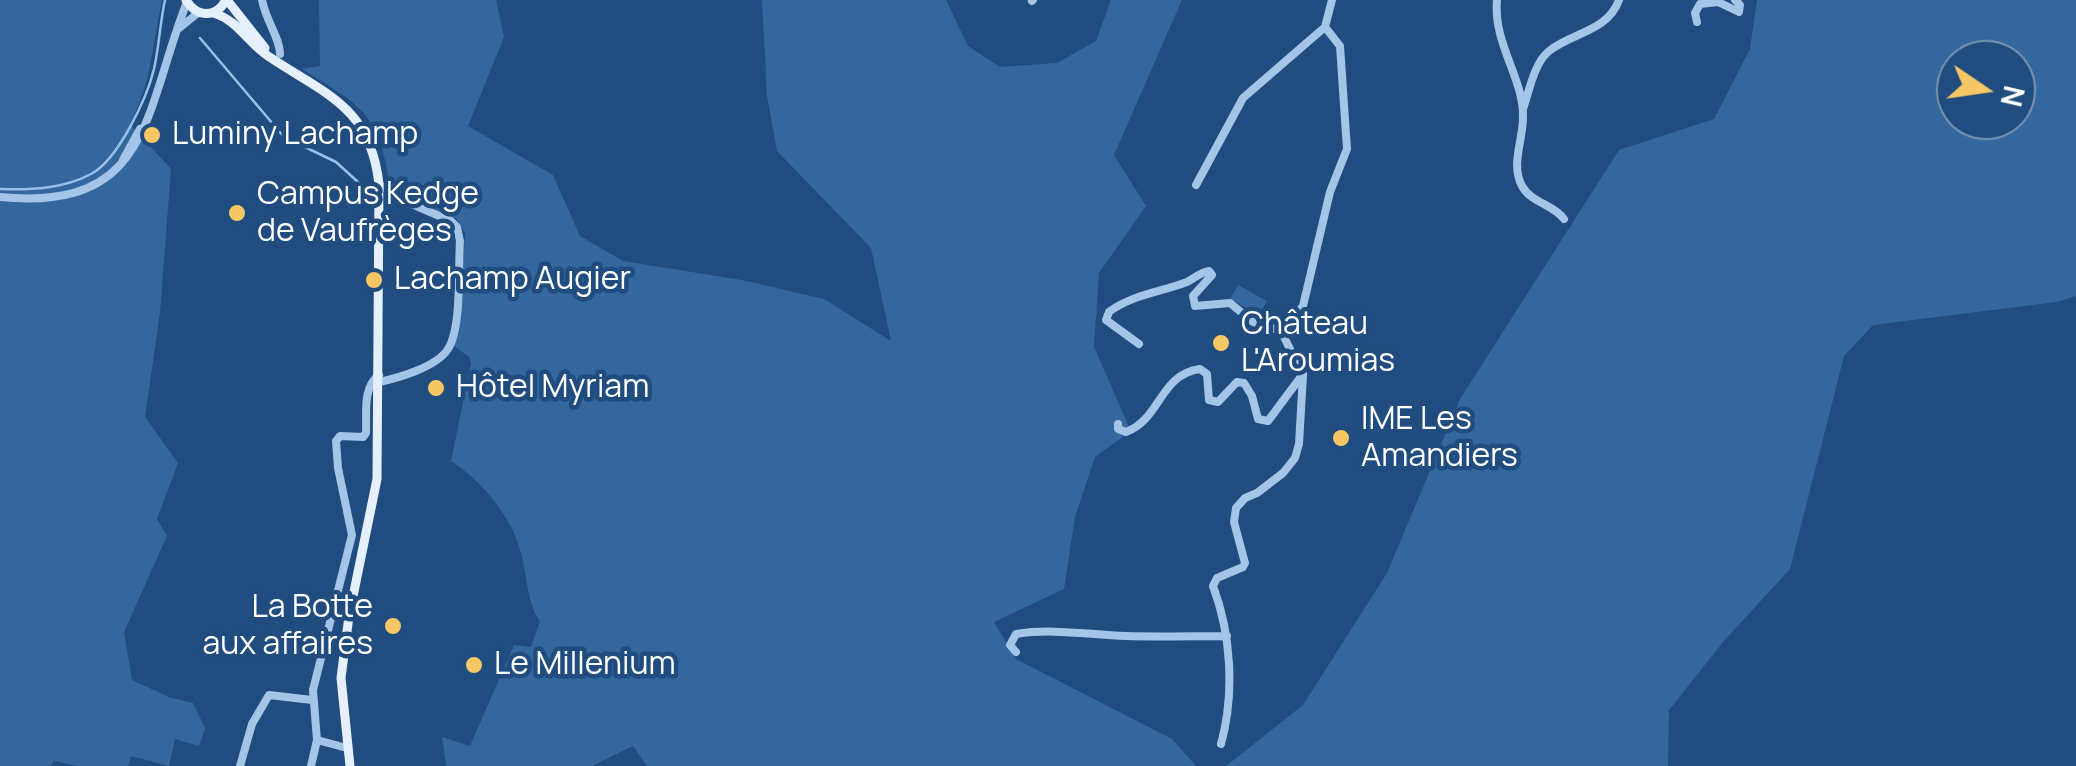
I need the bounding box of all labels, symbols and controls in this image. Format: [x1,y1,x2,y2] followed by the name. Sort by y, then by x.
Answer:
[1936,40,2036,140] north arrow
[1993,82,2034,110] text: N
[172,116,418,154] place label: Luminy Lachamp
[141,124,163,146] marker: Luminy Lachamp
[257,176,479,251] place label: Campus Kedge de Vaufrèges
[226,202,248,224] marker: Campus Kedge de Vaufrèges
[394,261,631,299] place label: Lachamp Augier
[363,269,385,291] marker: Lachamp Augier
[1241,306,1395,381] place label: Château L'Aroumias
[1210,332,1232,354] marker: Château L'Aroumias
[456,369,649,407] place label: Hôtel Myriam
[425,377,447,399] marker: Hôtel Myriam
[1361,401,1518,476] place label: IME Les Amandiers
[1330,427,1352,449] marker: IME Les Amandiers
[202,589,373,664] place label: La Botte aux affaires
[382,615,404,637] marker: La Botte aux affaires
[494,646,676,684] place label: Le Millenium
[463,654,485,676] marker: Le Millenium

